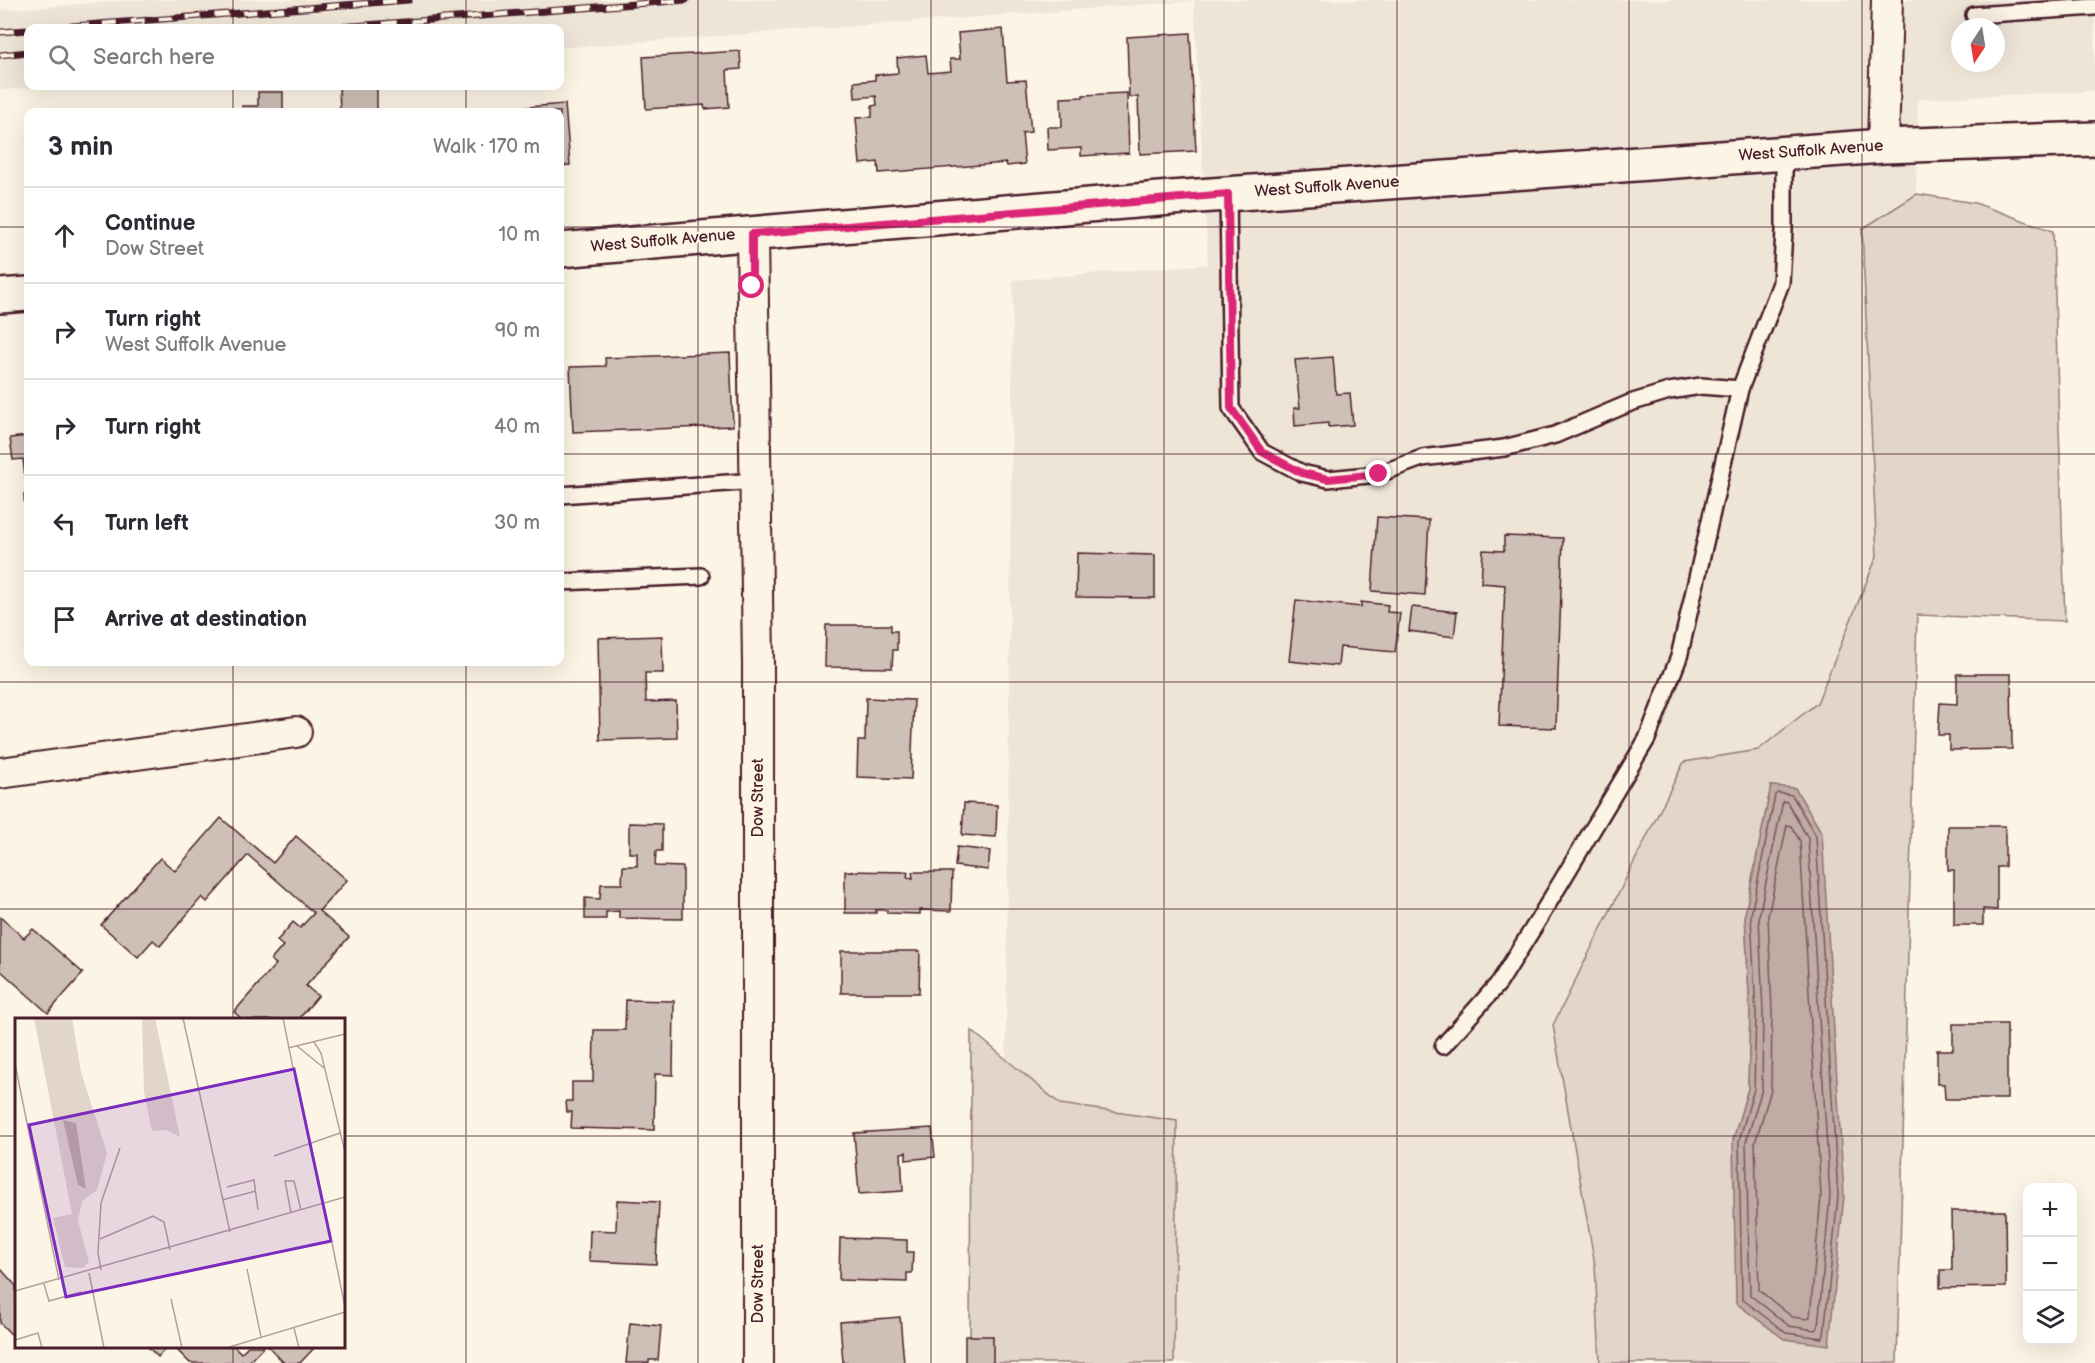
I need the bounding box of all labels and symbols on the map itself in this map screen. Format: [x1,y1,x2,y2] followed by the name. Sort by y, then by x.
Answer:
[1951,18,2005,72] north arrow
[1738,136,1885,166] street label: West Suffolk Avenue
[1254,172,1401,202] street label: West Suffolk Avenue
[590,225,737,257] street label: West Suffolk Avenue
[738,272,764,298] route start
[1365,460,1391,486] route end
[749,758,768,838] street label: Dow Street
[15,1018,345,1348] inset map
[749,1244,768,1324] street label: Dow Street

